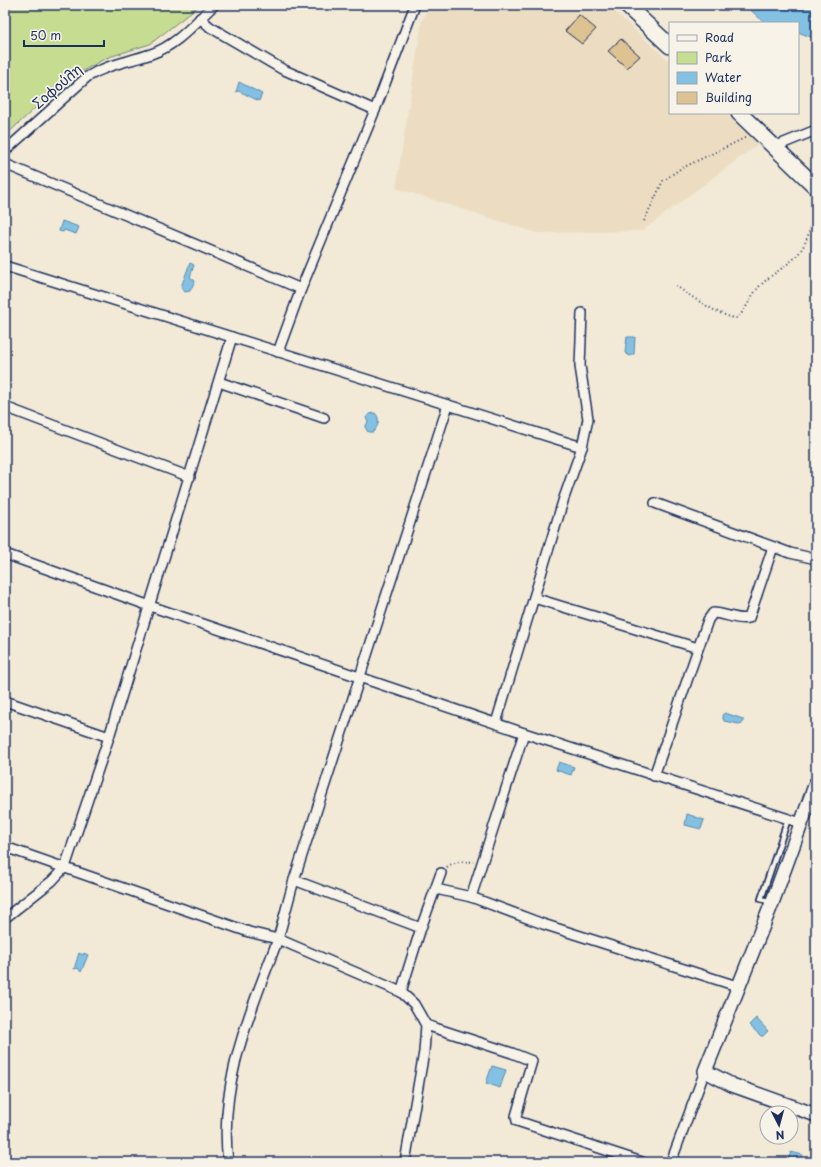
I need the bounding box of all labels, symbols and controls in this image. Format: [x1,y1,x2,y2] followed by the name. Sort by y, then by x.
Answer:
[24,22,104,48] scale bar
[669,22,799,114] legend
[30,26,61,44] text: 50 m
[705,28,734,46] text: Road
[705,48,732,66] text: Park
[28,58,86,114] street label: Σοφούλη
[705,68,742,86] text: Water
[705,88,752,106] text: Building
[759,1105,799,1145] north arrow
[775,1127,785,1144] text: N

